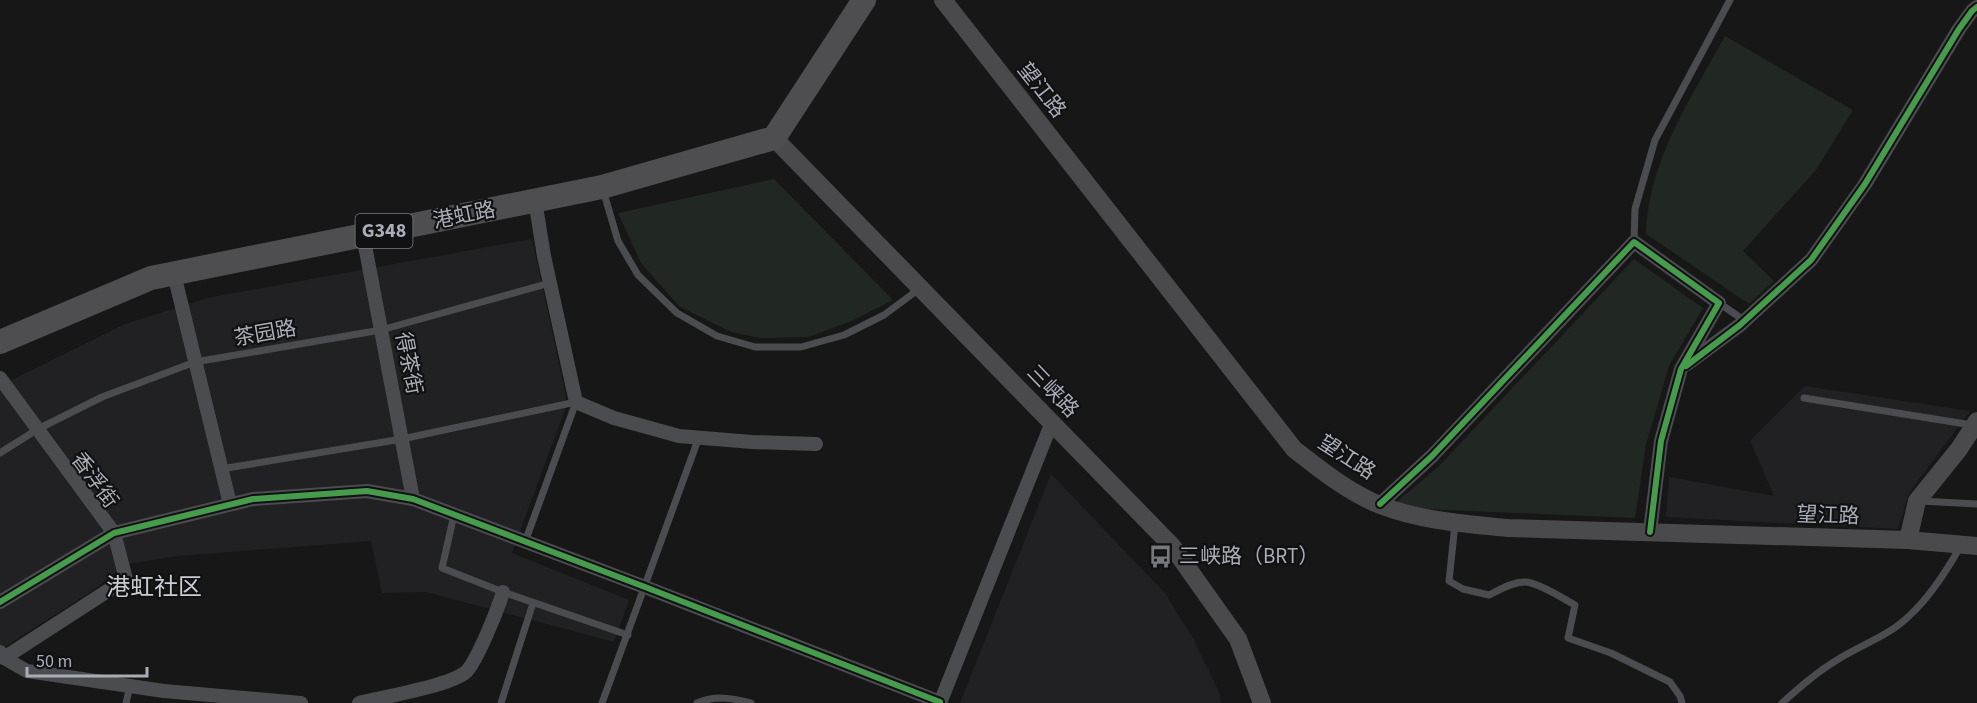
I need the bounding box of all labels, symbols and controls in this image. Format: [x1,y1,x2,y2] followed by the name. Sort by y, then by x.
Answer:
[1011,56,1073,124] street label: 望江路
[430,194,498,236] street label: 港虹路
[356,214,412,248] road number: G348
[231,313,299,353] street label: 茶园路
[388,329,430,397] street label: 得茶街
[1020,358,1086,424] street label: 三峡路
[1312,427,1382,487] street label: 望江路
[64,446,126,514] street label: 香浮街
[1796,499,1860,531] street label: 望江路
[1179,541,1319,571] place label: 三峡路（BRT）
[1148,543,1174,569] bus stop icon: 三峡路（BRT）
[106,570,202,605] district label: 港虹社区
[27,640,147,678] scale bar
[36,649,72,674] text: 50 m

